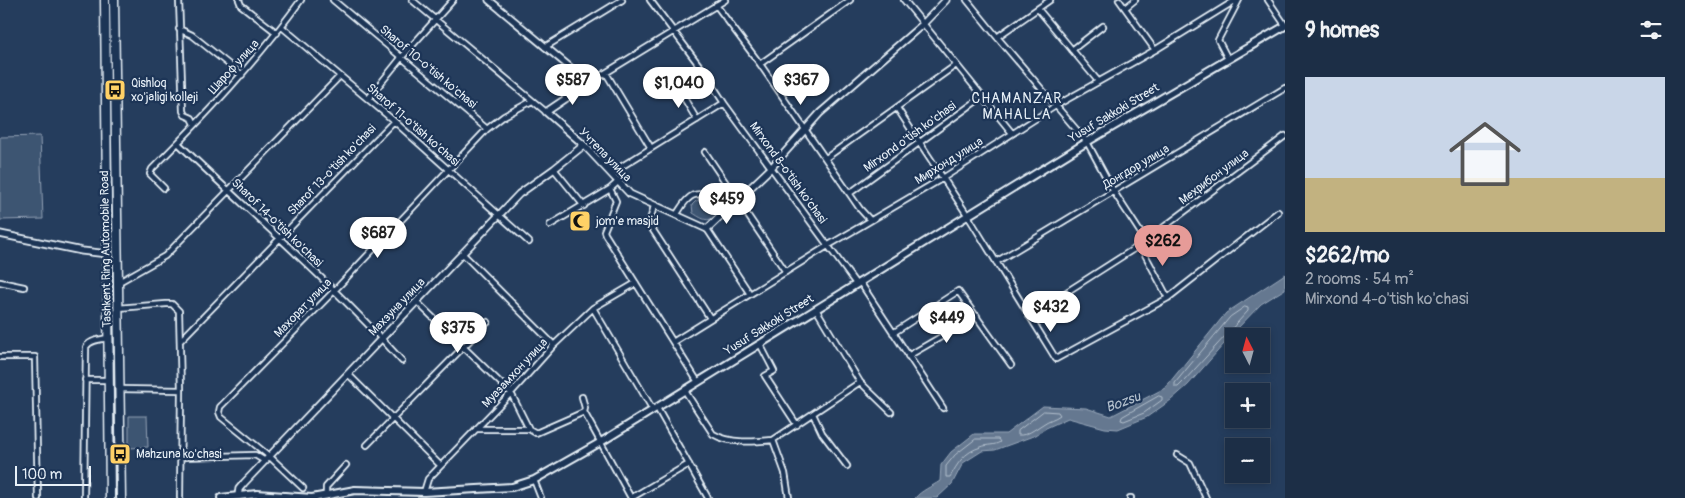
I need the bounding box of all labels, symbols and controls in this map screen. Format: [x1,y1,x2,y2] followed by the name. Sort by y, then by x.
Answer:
[1637,16,1665,44] icon: filters
[1305,17,1379,44] text: 9 homes
[376,22,480,112] street label: Sharof 10-o'tish ko'chasi
[206,36,263,97] street label: Шароф улица
[543,64,603,106] pin: $587
[771,64,831,106] pin: $367
[638,66,720,109] pin: $1,040
[556,70,590,90] text: $587
[783,70,819,90] text: $367
[654,73,704,93] text: $1,040
[131,76,198,105] place label: Qishloq xo'jaligi kolleji
[103,78,127,102] bus stop icon: Qishloq xo'jaligi kolleji
[363,80,463,170] street label: Sharof 11-o'tish ko'chasi
[1065,80,1162,146] street label: Yusuf Sakkoki Street
[972,90,1062,123] district label: CHAMANZAR MAHALLA
[861,98,959,176] street label: Mirxond o'tish ko'chasi
[1440,109,1530,199] icon: home
[746,119,830,227] street label: Mirxond 8-o'tish ko'chasi
[285,121,379,219] street label: Sharof 13-o'tish ko'chasi
[576,125,635,185] street label: Учтепа улица
[912,134,986,188] street label: Мирхонд улица
[1099,141,1172,193] street label: Донгдор улица
[1176,146,1252,208] street label: Мехрибон улица
[97,170,115,328] street label: Tashkent Ring Automobile Road
[228,176,326,270] street label: Sharof 14-o'tish ko'chasi
[697,182,757,225] pin: $459
[710,189,744,209] text: $459
[568,209,592,233] mosque icon: jom'e masjid
[595,214,659,229] place label: jom'e masjid
[348,216,408,259] pin: $687
[361,223,395,243] text: $687
[1133,224,1193,267] pin: $262
[1145,231,1181,251] text: $262
[1305,242,1390,269] text: $262/mo
[1305,269,1414,289] text: 2 rooms · 54 m²
[365,274,429,339] street label: Махзуна улица
[271,275,335,341] street label: Махорат улица
[1305,289,1469,309] text: Mirxond 4-o'tish ko'chasi
[1021,290,1081,333] pin: $432
[721,291,817,359] street label: Yusuf Sakkoki Street
[1033,297,1069,317] text: $432
[917,302,977,344] pin: $449
[929,308,965,328] text: $449
[428,312,488,354] pin: $375
[441,318,475,338] text: $375
[1225,328,1270,372] north arrow
[1225,328,1270,483] map controls
[479,335,551,411] street label: Муазамхон улица
[1225,383,1270,428] button: +
[1103,388,1144,416] water label: Bozsu
[1225,438,1270,483] button: −
[108,442,132,466] bus stop icon: Mahzuna ko'chasi
[136,447,222,462] place label: Mahzuna ko'chasi
[15,463,91,486] scale bar
[22,466,62,483] text: 100 m

